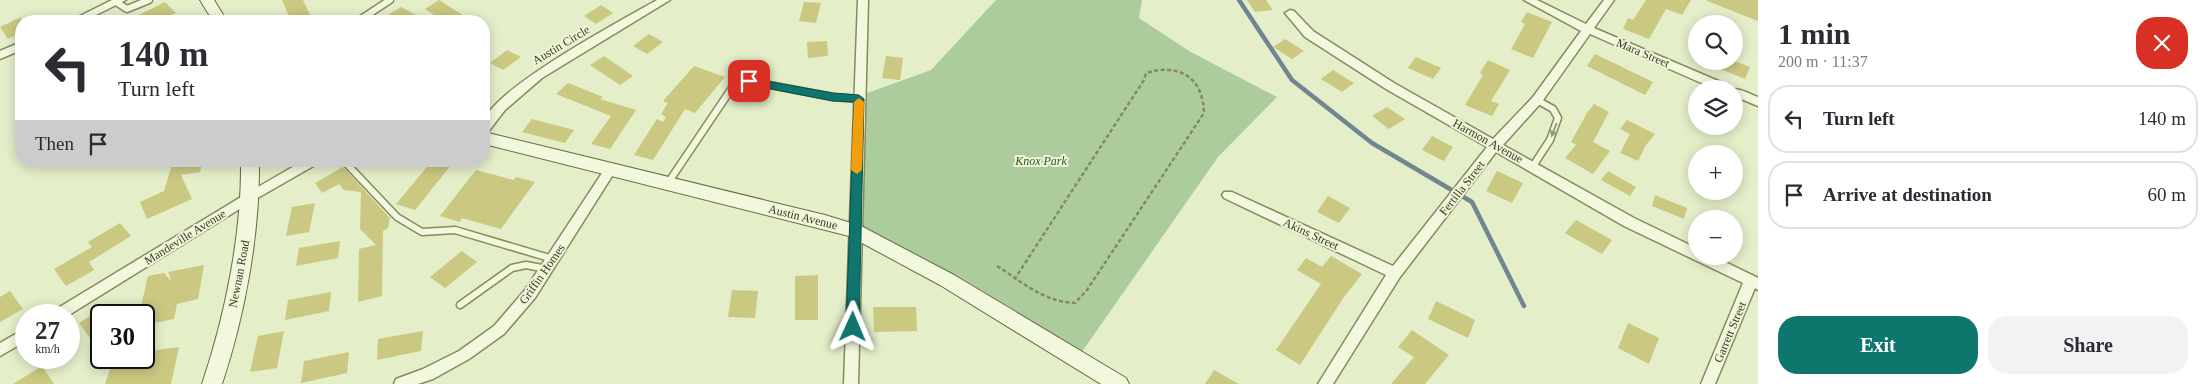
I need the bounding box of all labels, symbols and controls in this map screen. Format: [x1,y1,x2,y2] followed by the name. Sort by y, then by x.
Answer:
[1688,15,1743,265] map controls
[1688,15,1743,70] button: search
[1778,17,1851,50] text: 1 min
[2136,17,2188,69] button: close
[530,22,592,68] street label: Austin Circle
[35,35,100,100] icon: left
[118,35,208,74] text: 140 m
[1614,36,1672,71] street label: Mara Street
[1778,53,1868,70] text: 200 m · 11:37
[728,60,770,102] pin
[735,67,763,95] icon: arrive
[118,76,195,101] text: Turn left
[1688,80,1743,135] button: layers
[1780,105,1808,133] icon: left
[1823,108,1895,129] text: Turn left
[2138,108,2186,129] text: 140 m
[1450,116,1526,166] street label: Harmon Avenue
[1550,123,1558,137] one-way arrow
[84,130,112,158] icon: arrive
[35,133,74,154] text: Then
[1688,145,1743,200] button: +
[1014,154,1068,168] park label: Knox Park
[1436,157,1488,218] street label: Fertilla Street
[1780,181,1808,209] icon: arrive
[1823,184,1992,205] text: Arrive at destination
[2147,184,2186,205] text: 60 m
[767,202,839,232] street label: Austin Avenue
[142,206,228,268] street label: Mandeville Avenue
[1688,210,1743,265] button: −
[1281,215,1342,253] street label: Akins Street
[226,239,252,309] street label: Newnan Road
[516,241,568,307] street label: Griffin Homes
[1711,299,1749,365] street label: Garrett Street
[826,300,878,352] position arrow
[90,304,155,369] speed limit sign: 30
[1778,316,1978,374] button: Exit
[1988,316,2188,374] button: Share
[35,317,60,344] text: 27
[35,342,60,356] text: km/h

